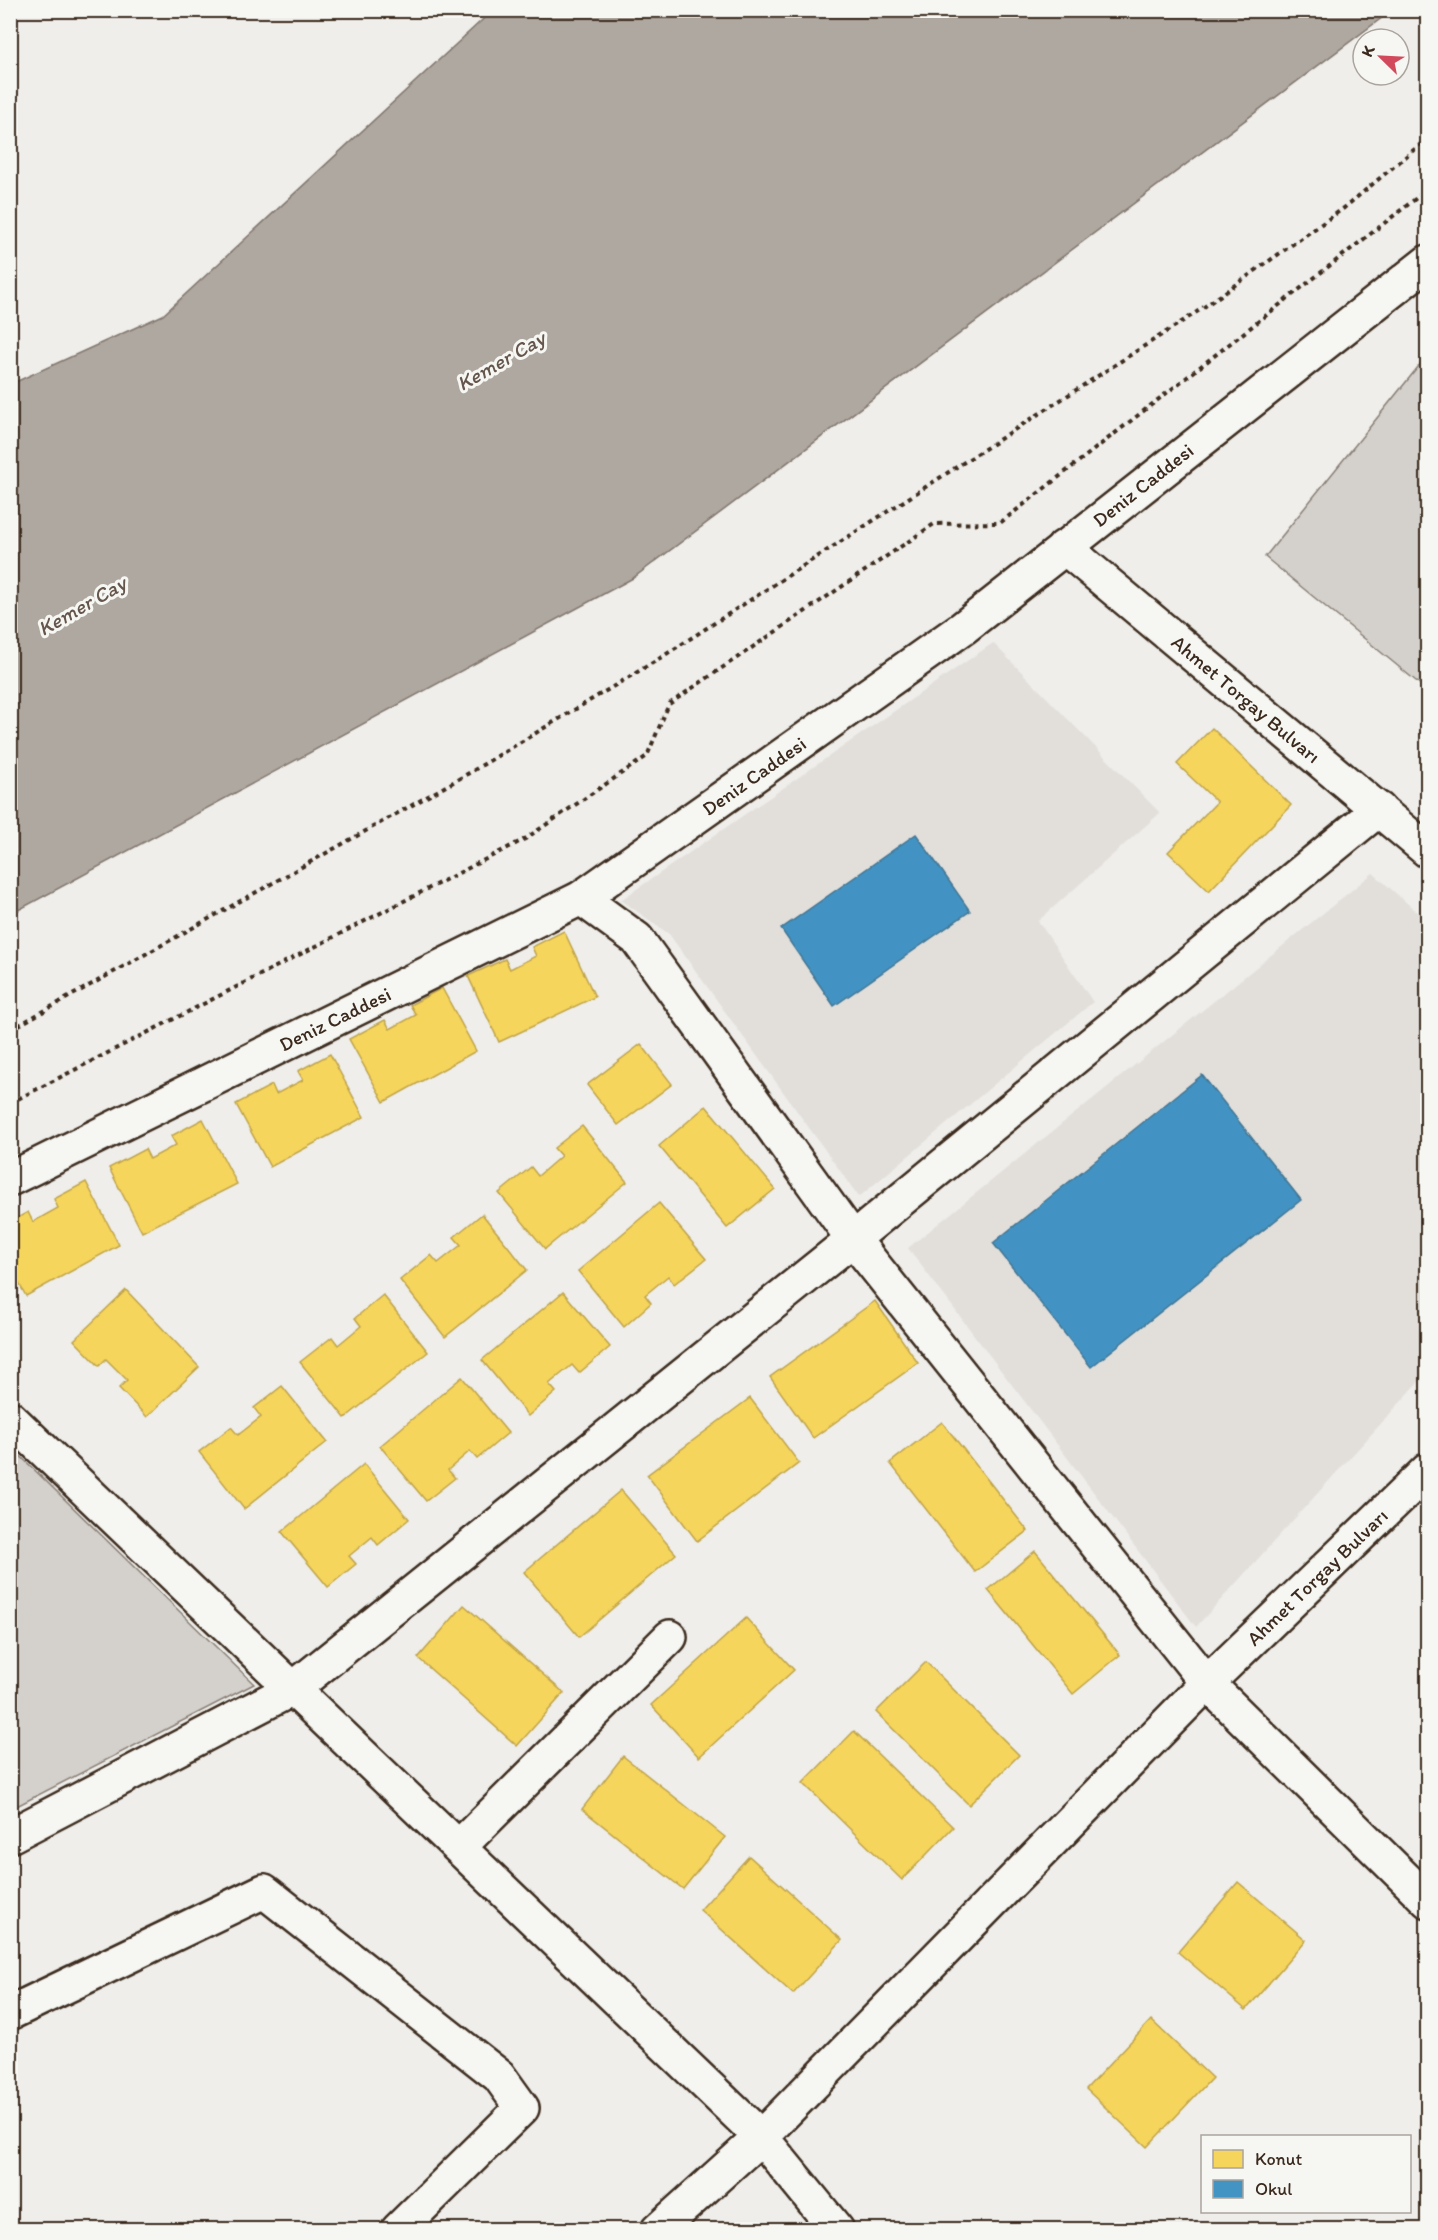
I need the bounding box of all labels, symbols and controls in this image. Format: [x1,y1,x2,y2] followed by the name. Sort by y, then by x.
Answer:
[1351,27,1411,87] north arrow
[1357,42,1379,60] text: K
[452,324,551,396] water label: Kemer Cay
[1088,438,1198,532] street label: Deniz Caddesi
[33,569,132,641] water label: Kemer Cay
[1167,630,1325,768] street label: Ahmet Torgay Bulvarı
[697,731,811,821] street label: Deniz Caddesi
[275,982,395,1056] street label: Deniz Caddesi
[1241,1503,1393,1651] street label: Ahmet Torgay Bulvarı
[1201,2135,1411,2213] legend
[1255,2148,1303,2170] text: Konut
[1255,2178,1292,2200] text: Okul

